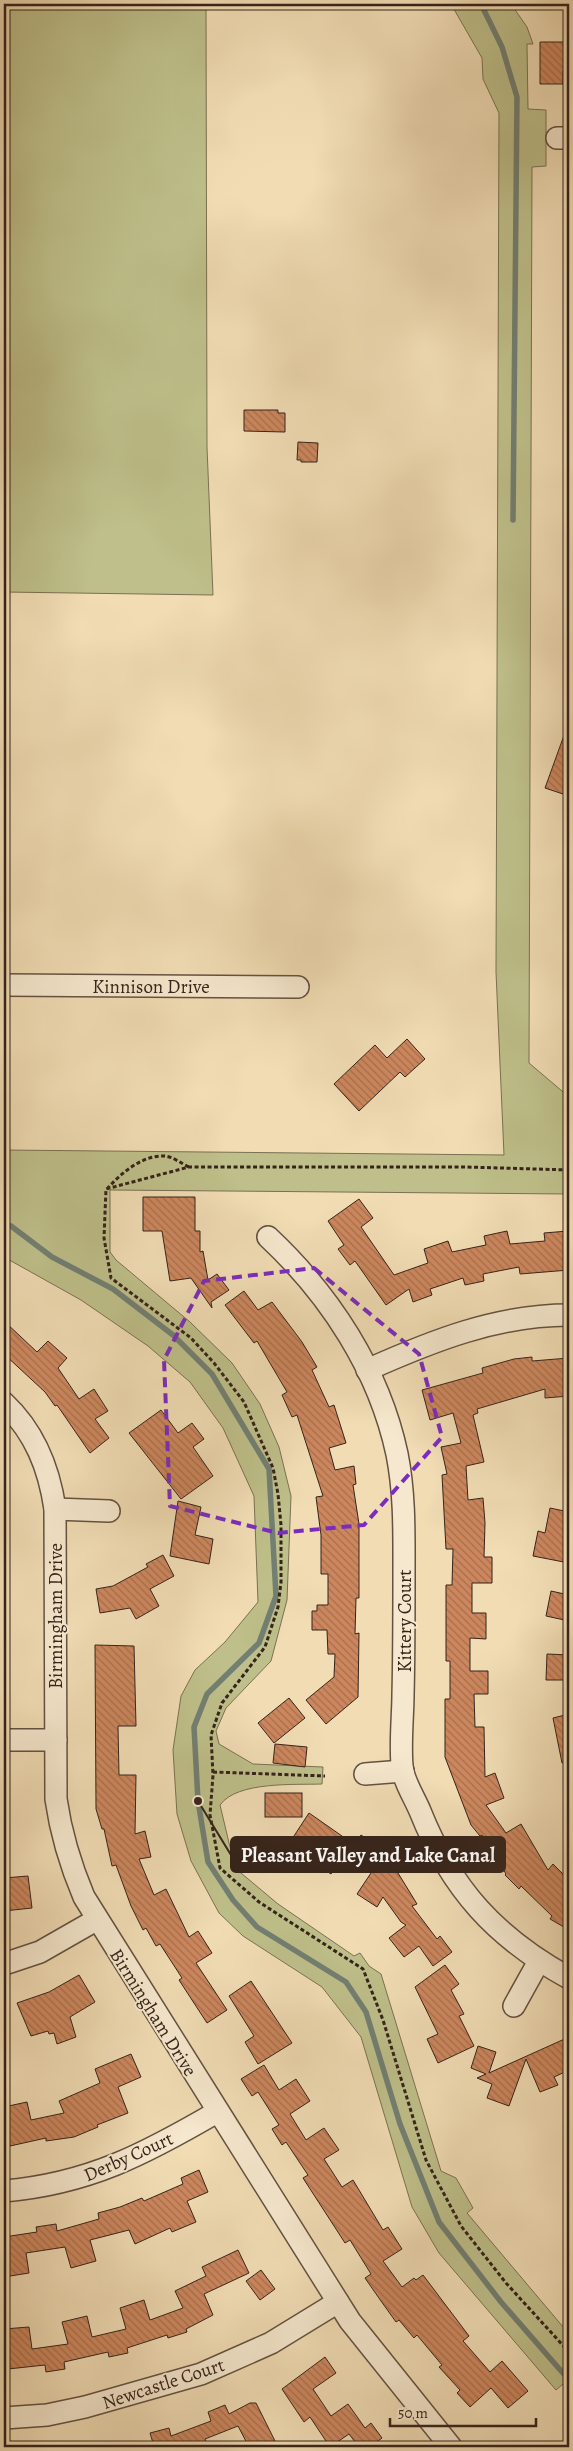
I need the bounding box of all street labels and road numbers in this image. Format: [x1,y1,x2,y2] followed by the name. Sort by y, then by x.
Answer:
[92,974,210,1000] street label: Kinnison Drive
[43,1543,69,1689] street label: Birmingham Drive
[392,1570,418,1672] street label: Kittery Court
[103,1944,203,2081] street label: Birmingham Drive
[79,2126,177,2188] street label: Derby Court
[99,2352,228,2416] street label: Newcastle Court

